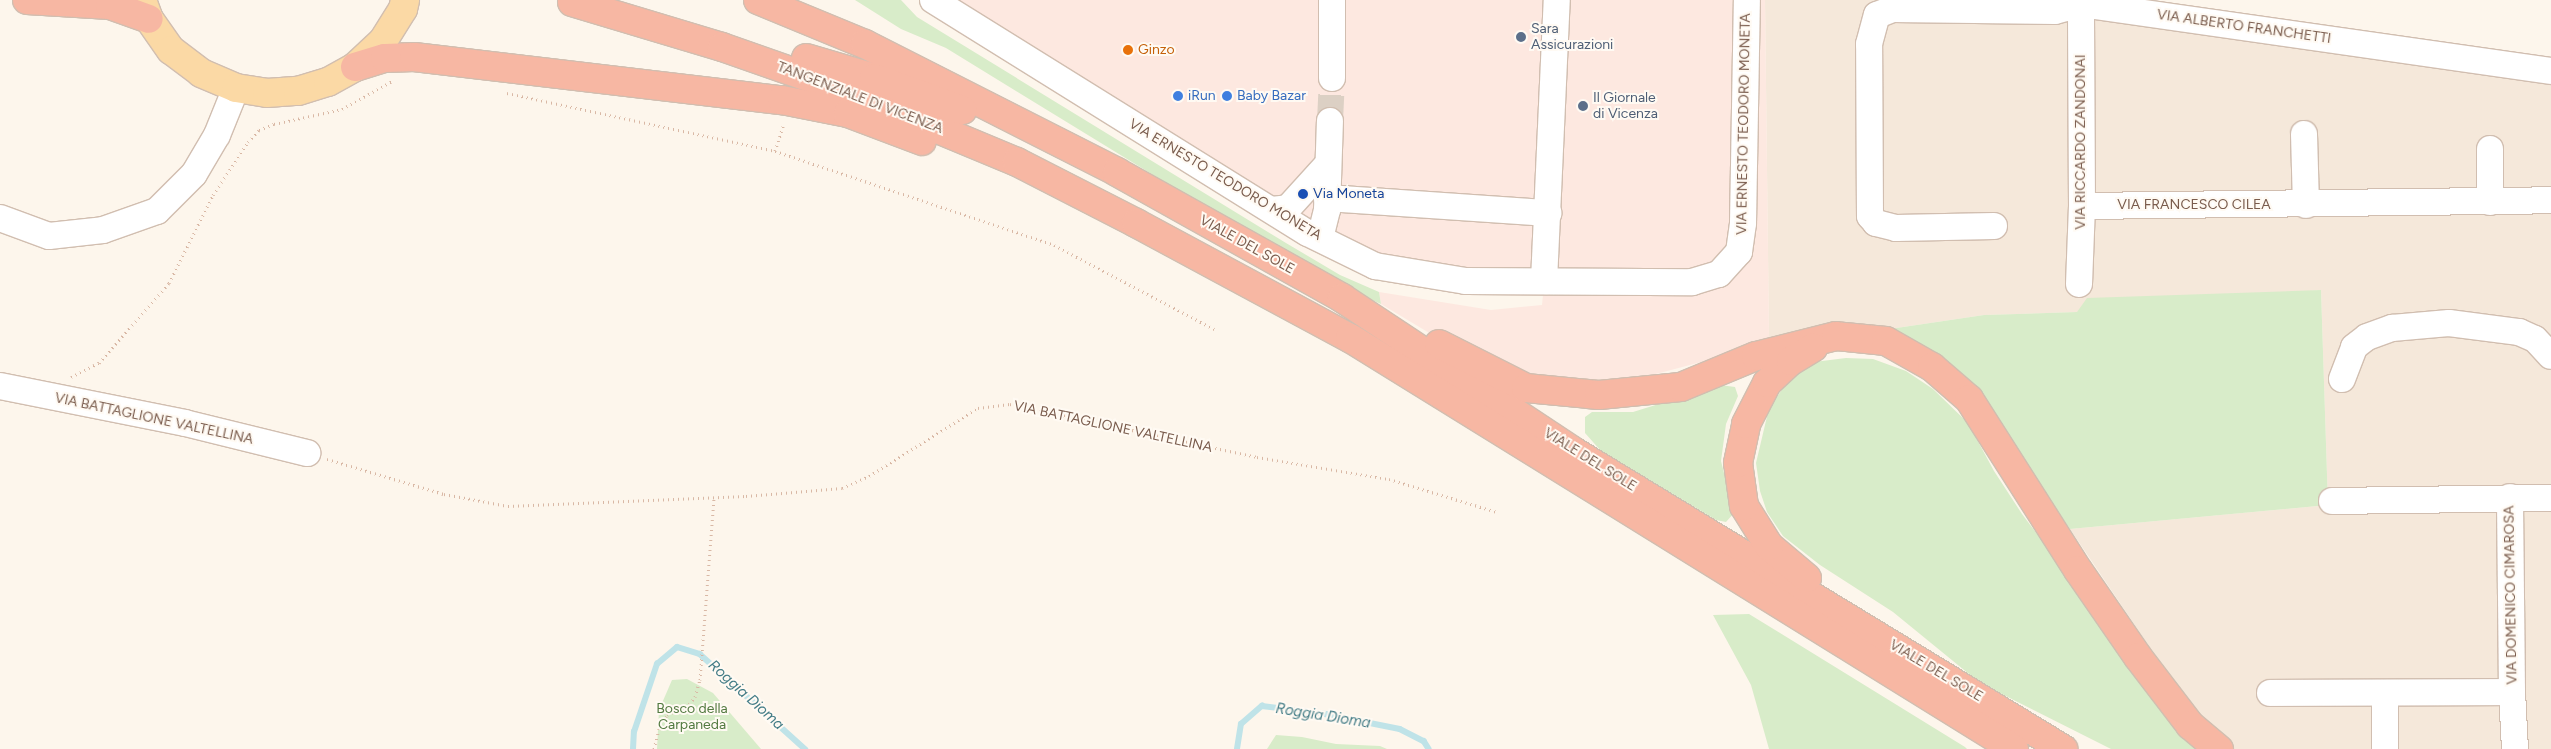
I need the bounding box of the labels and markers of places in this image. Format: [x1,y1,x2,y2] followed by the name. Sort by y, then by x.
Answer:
[1531,21,1613,54] place label: Sara Assicurazioni
[1515,31,1527,43] marker: Sara Assicurazioni
[1138,42,1175,58] place label: Ginzo
[1122,44,1134,56] marker: Ginzo
[1188,88,1216,104] place label: iRun
[1237,88,1306,104] place label: Baby Bazar
[1172,90,1184,102] marker: iRun
[1221,90,1233,102] marker: Baby Bazar
[1593,90,1658,122] place label: Il Giornale di Vicenza
[1577,100,1589,112] marker: Il Giornale di Vicenza
[1313,186,1384,202] place label: Via Moneta
[1297,188,1309,200] marker: Via Moneta

